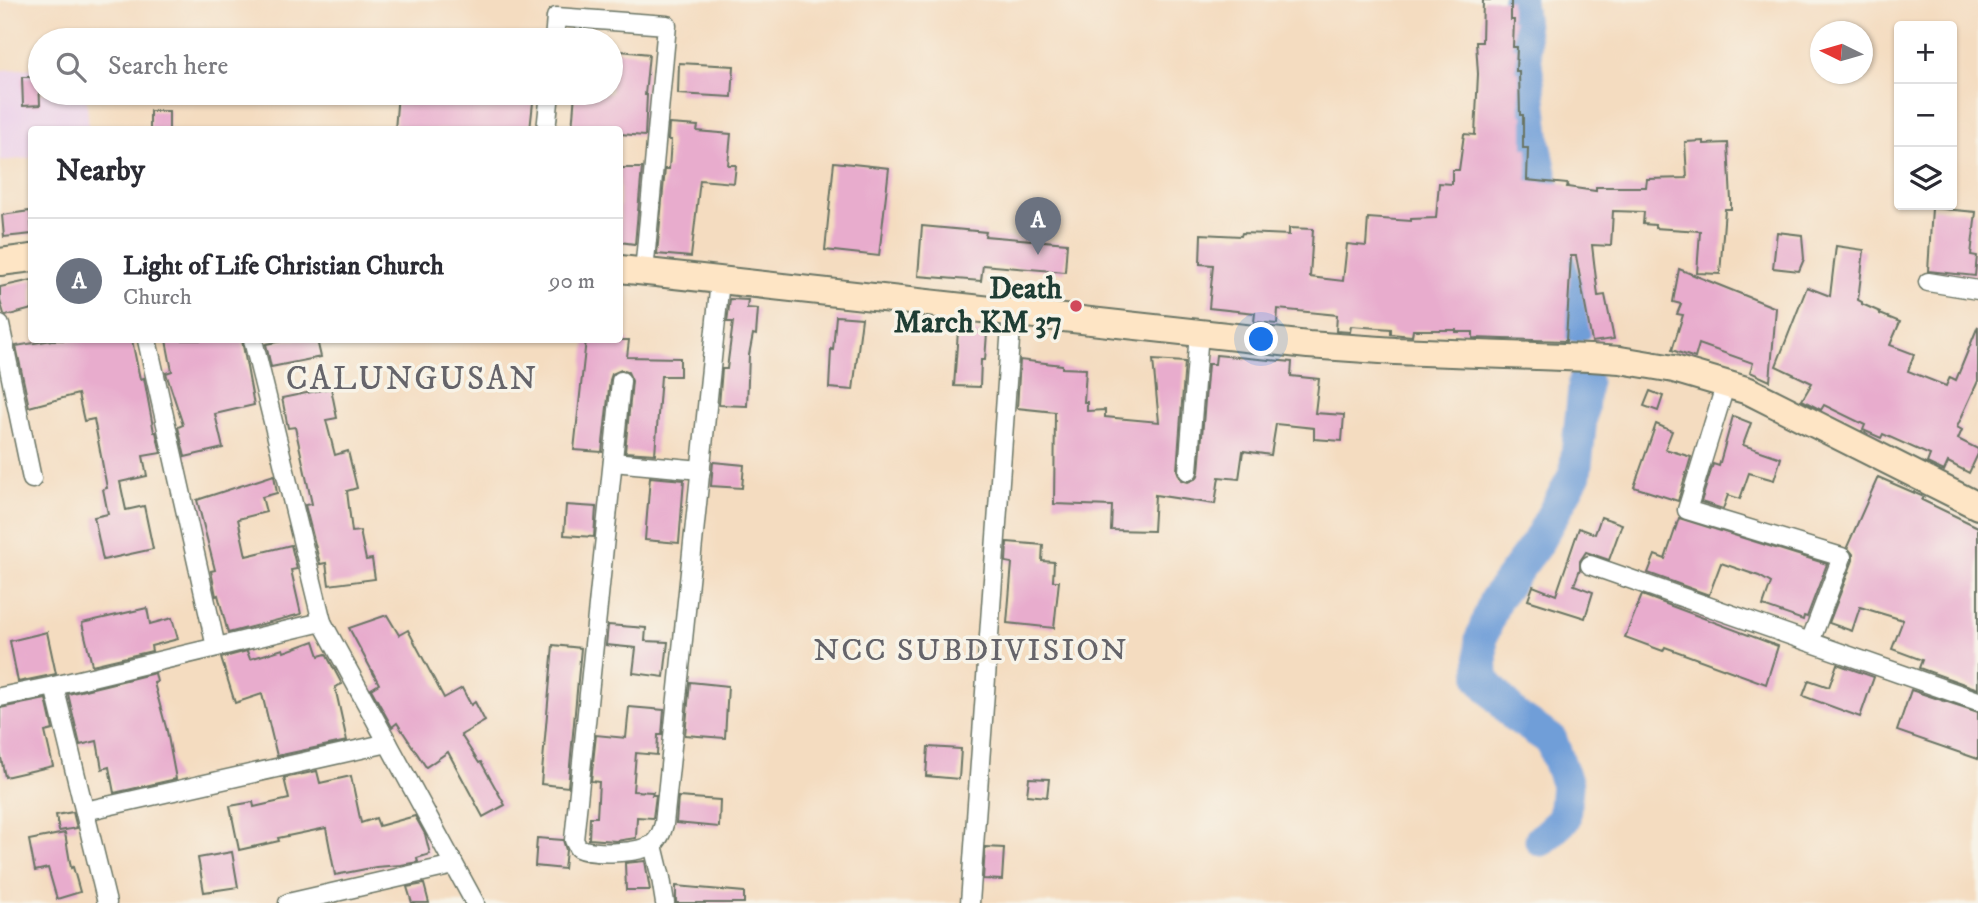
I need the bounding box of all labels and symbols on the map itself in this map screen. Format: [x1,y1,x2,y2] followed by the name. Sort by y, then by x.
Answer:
[1810,21,1873,84] north arrow
[1015,197,1061,255] pin: A
[894,271,1062,342] place label: Death March KM 37
[1068,298,1084,314] marker: Death March KM 37
[1244,322,1278,356] your location
[286,359,538,400] district label: CALUNGUSAN
[813,631,1129,671] district label: NCC SUBDIVISION

